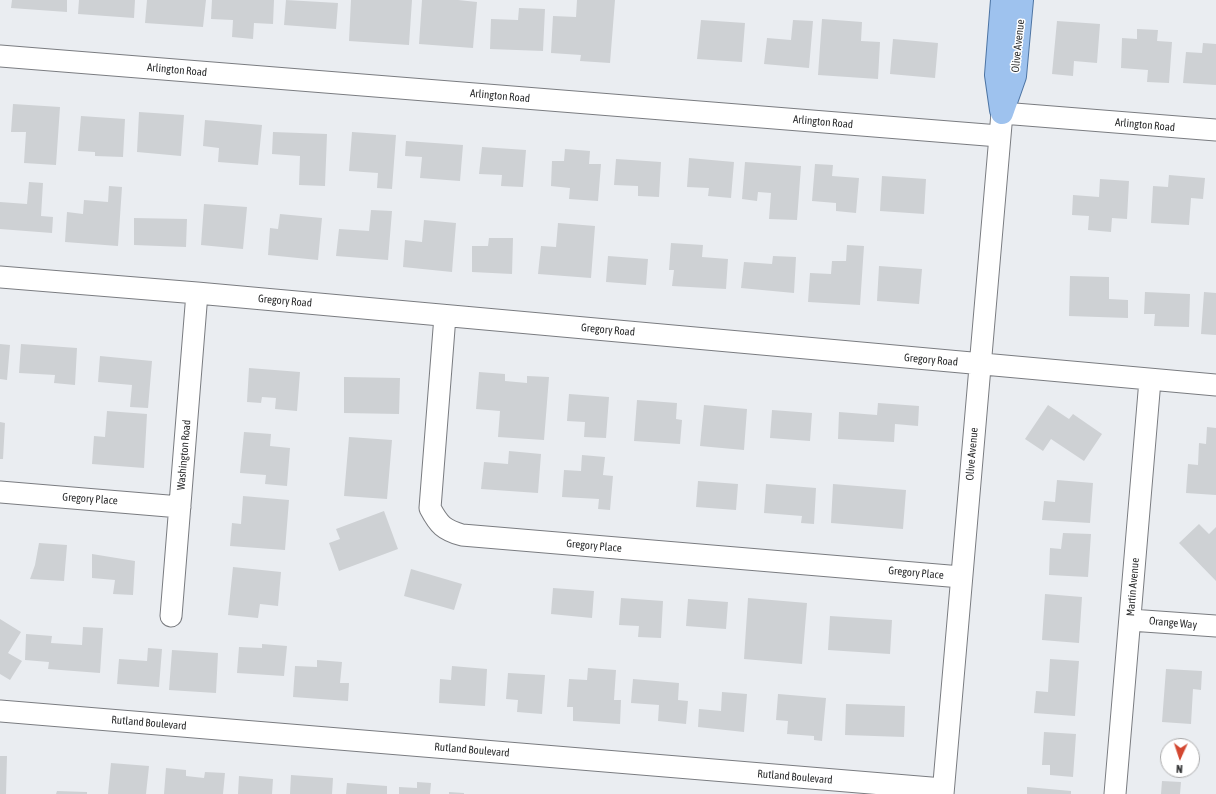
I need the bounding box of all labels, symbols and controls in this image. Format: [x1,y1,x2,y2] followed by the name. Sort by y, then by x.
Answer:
[1009,19,1027,73] street label: Olive Avenue
[146,61,208,79] street label: Arlington Road
[469,87,531,105] street label: Arlington Road
[792,113,854,131] street label: Arlington Road
[1114,116,1176,134] street label: Arlington Road
[258,292,312,310] street label: Gregory Road
[581,321,635,339] street label: Gregory Road
[904,351,958,369] street label: Gregory Road
[174,419,194,491] street label: Washington Road
[963,427,981,481] street label: Olive Avenue
[62,490,118,508] street label: Gregory Place
[566,537,622,555] street label: Gregory Place
[1124,557,1142,617] street label: Martin Avenue
[888,564,944,582] street label: Gregory Place
[1148,614,1198,632] street label: Orange Way
[111,713,187,733] street label: Rutland Boulevard
[1160,738,1200,778] north arrow
[434,740,510,760] street label: Rutland Boulevard
[1176,763,1183,775] text: N
[757,767,833,787] street label: Rutland Boulevard

